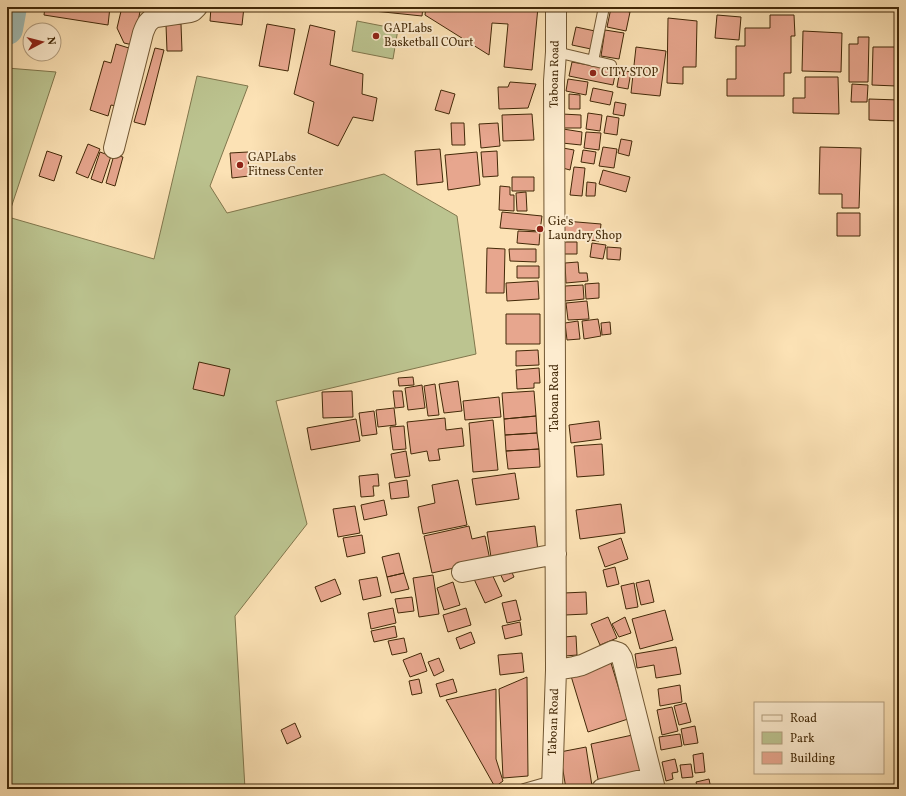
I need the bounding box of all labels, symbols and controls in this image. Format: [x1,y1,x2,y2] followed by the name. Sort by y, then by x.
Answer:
[384,21,473,51] place label: GAPLabs Basketball COurt
[22,22,62,62] north arrow
[371,31,381,41] marker: GAPLabs Basketball COurt
[43,36,58,46] text: N
[546,40,564,108] street label: Taboan Road
[601,65,658,81] place label: CITY STOP
[588,68,598,78] marker: CITY STOP
[248,150,323,180] place label: GAPLabs Fitness Center
[235,160,245,170] marker: GAPLabs Fitness Center
[548,214,622,244] place label: Gie's Laundry Shop
[535,224,545,234] marker: Gie's Laundry Shop
[547,364,563,432] street label: Taboan Road
[545,688,563,756] street label: Taboan Road
[754,702,884,774] legend
[790,711,817,727] text: Road
[790,731,815,747] text: Park
[790,751,835,767] text: Building

